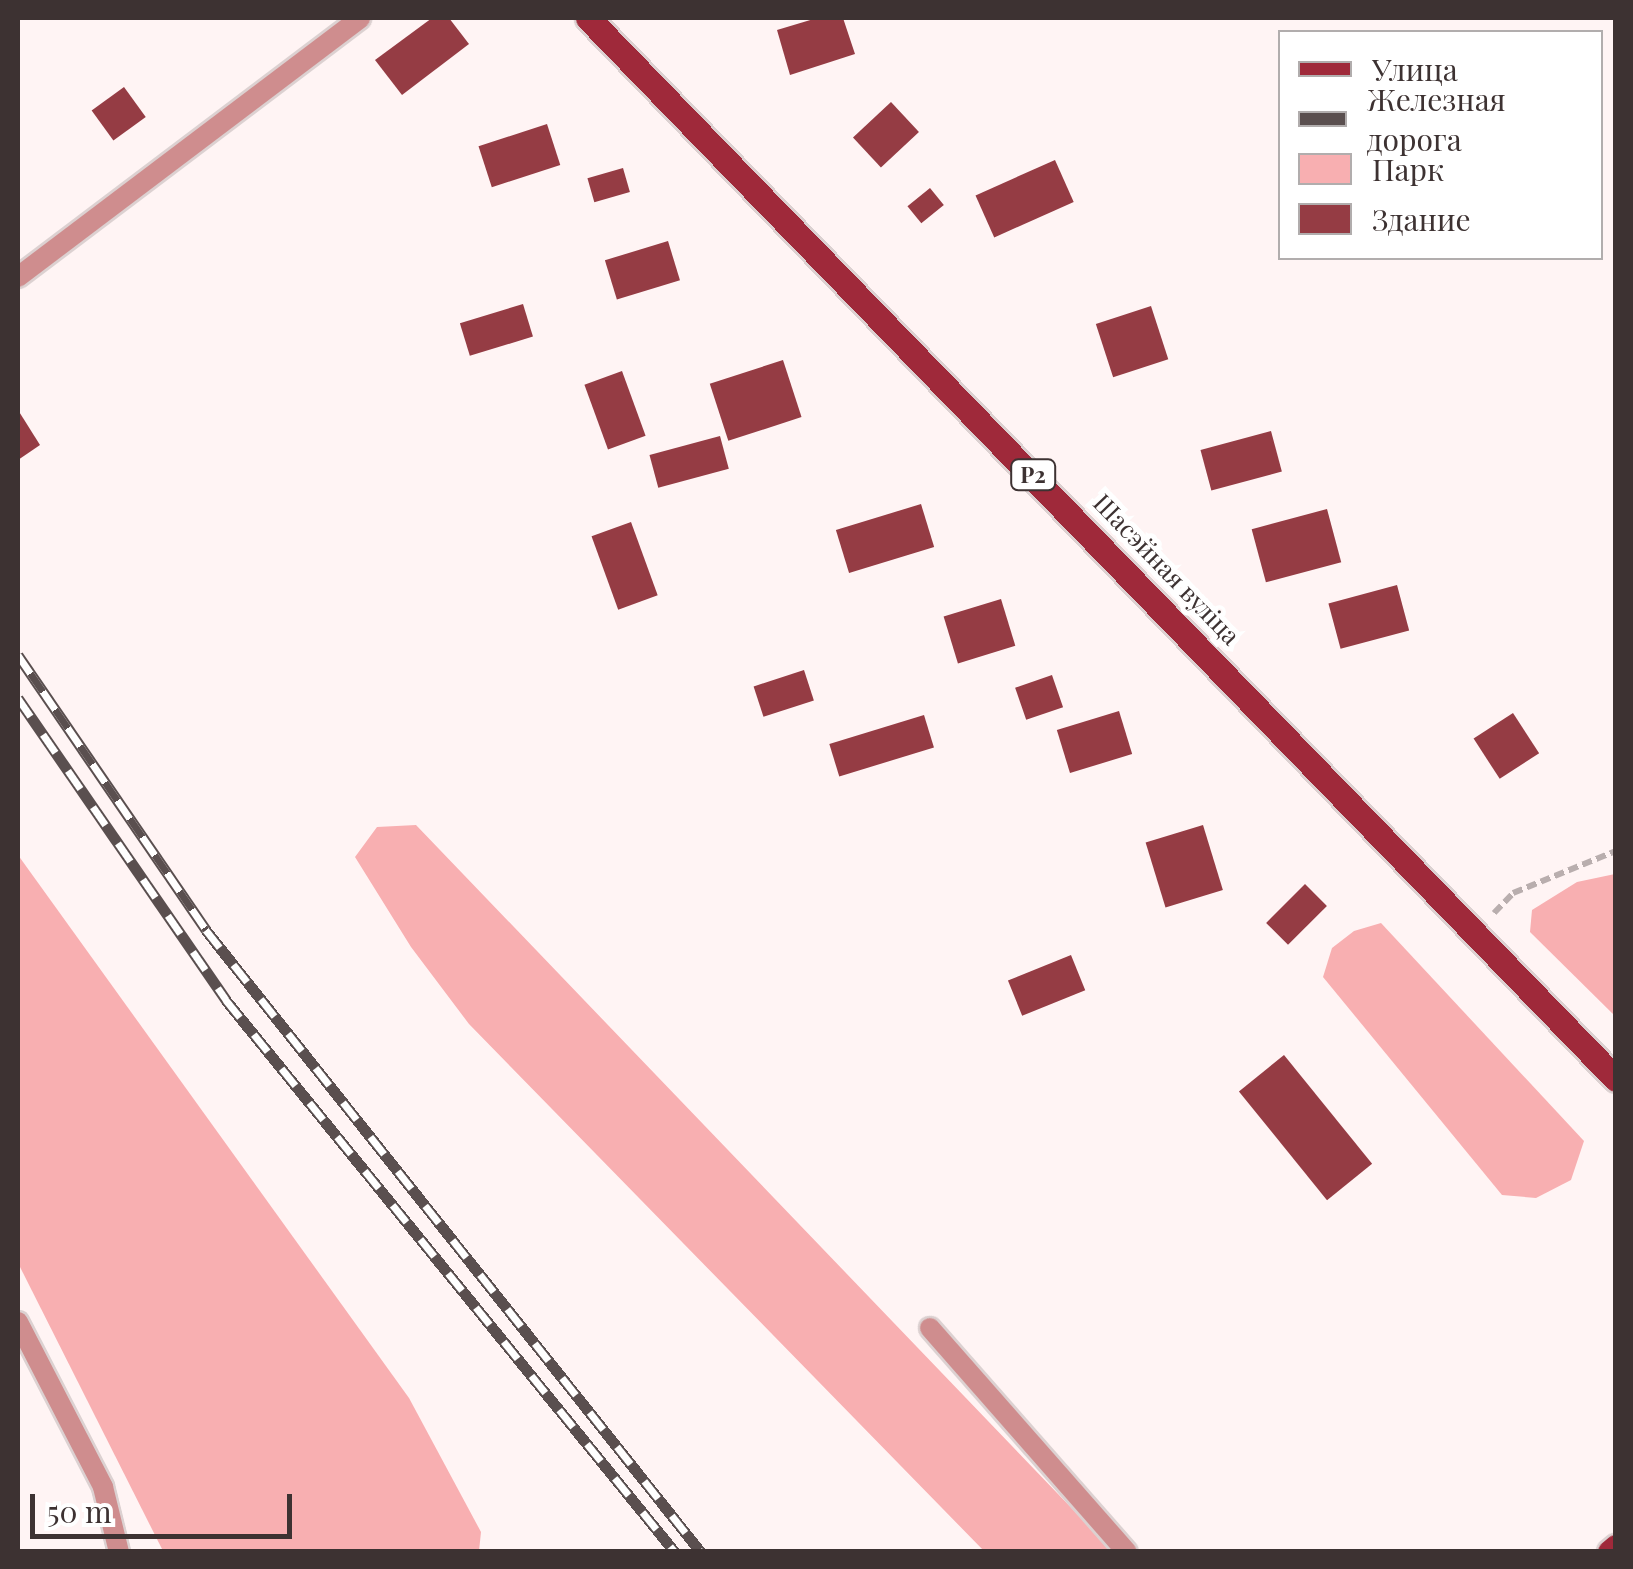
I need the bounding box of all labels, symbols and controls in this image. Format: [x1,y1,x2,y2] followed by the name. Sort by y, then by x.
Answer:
[1278,30,1603,260] legend
[1372,49,1458,89] text: Улица
[1367,79,1506,159] text: Железная дорога
[1372,149,1444,189] text: Парк
[1372,199,1471,239] text: Здание
[1008,458,1058,492] road number: Р2
[1088,487,1246,651] street label: Шасэйная вуліца
[35,1474,298,1536] scale bar
[47,1491,112,1531] text: 50 m

